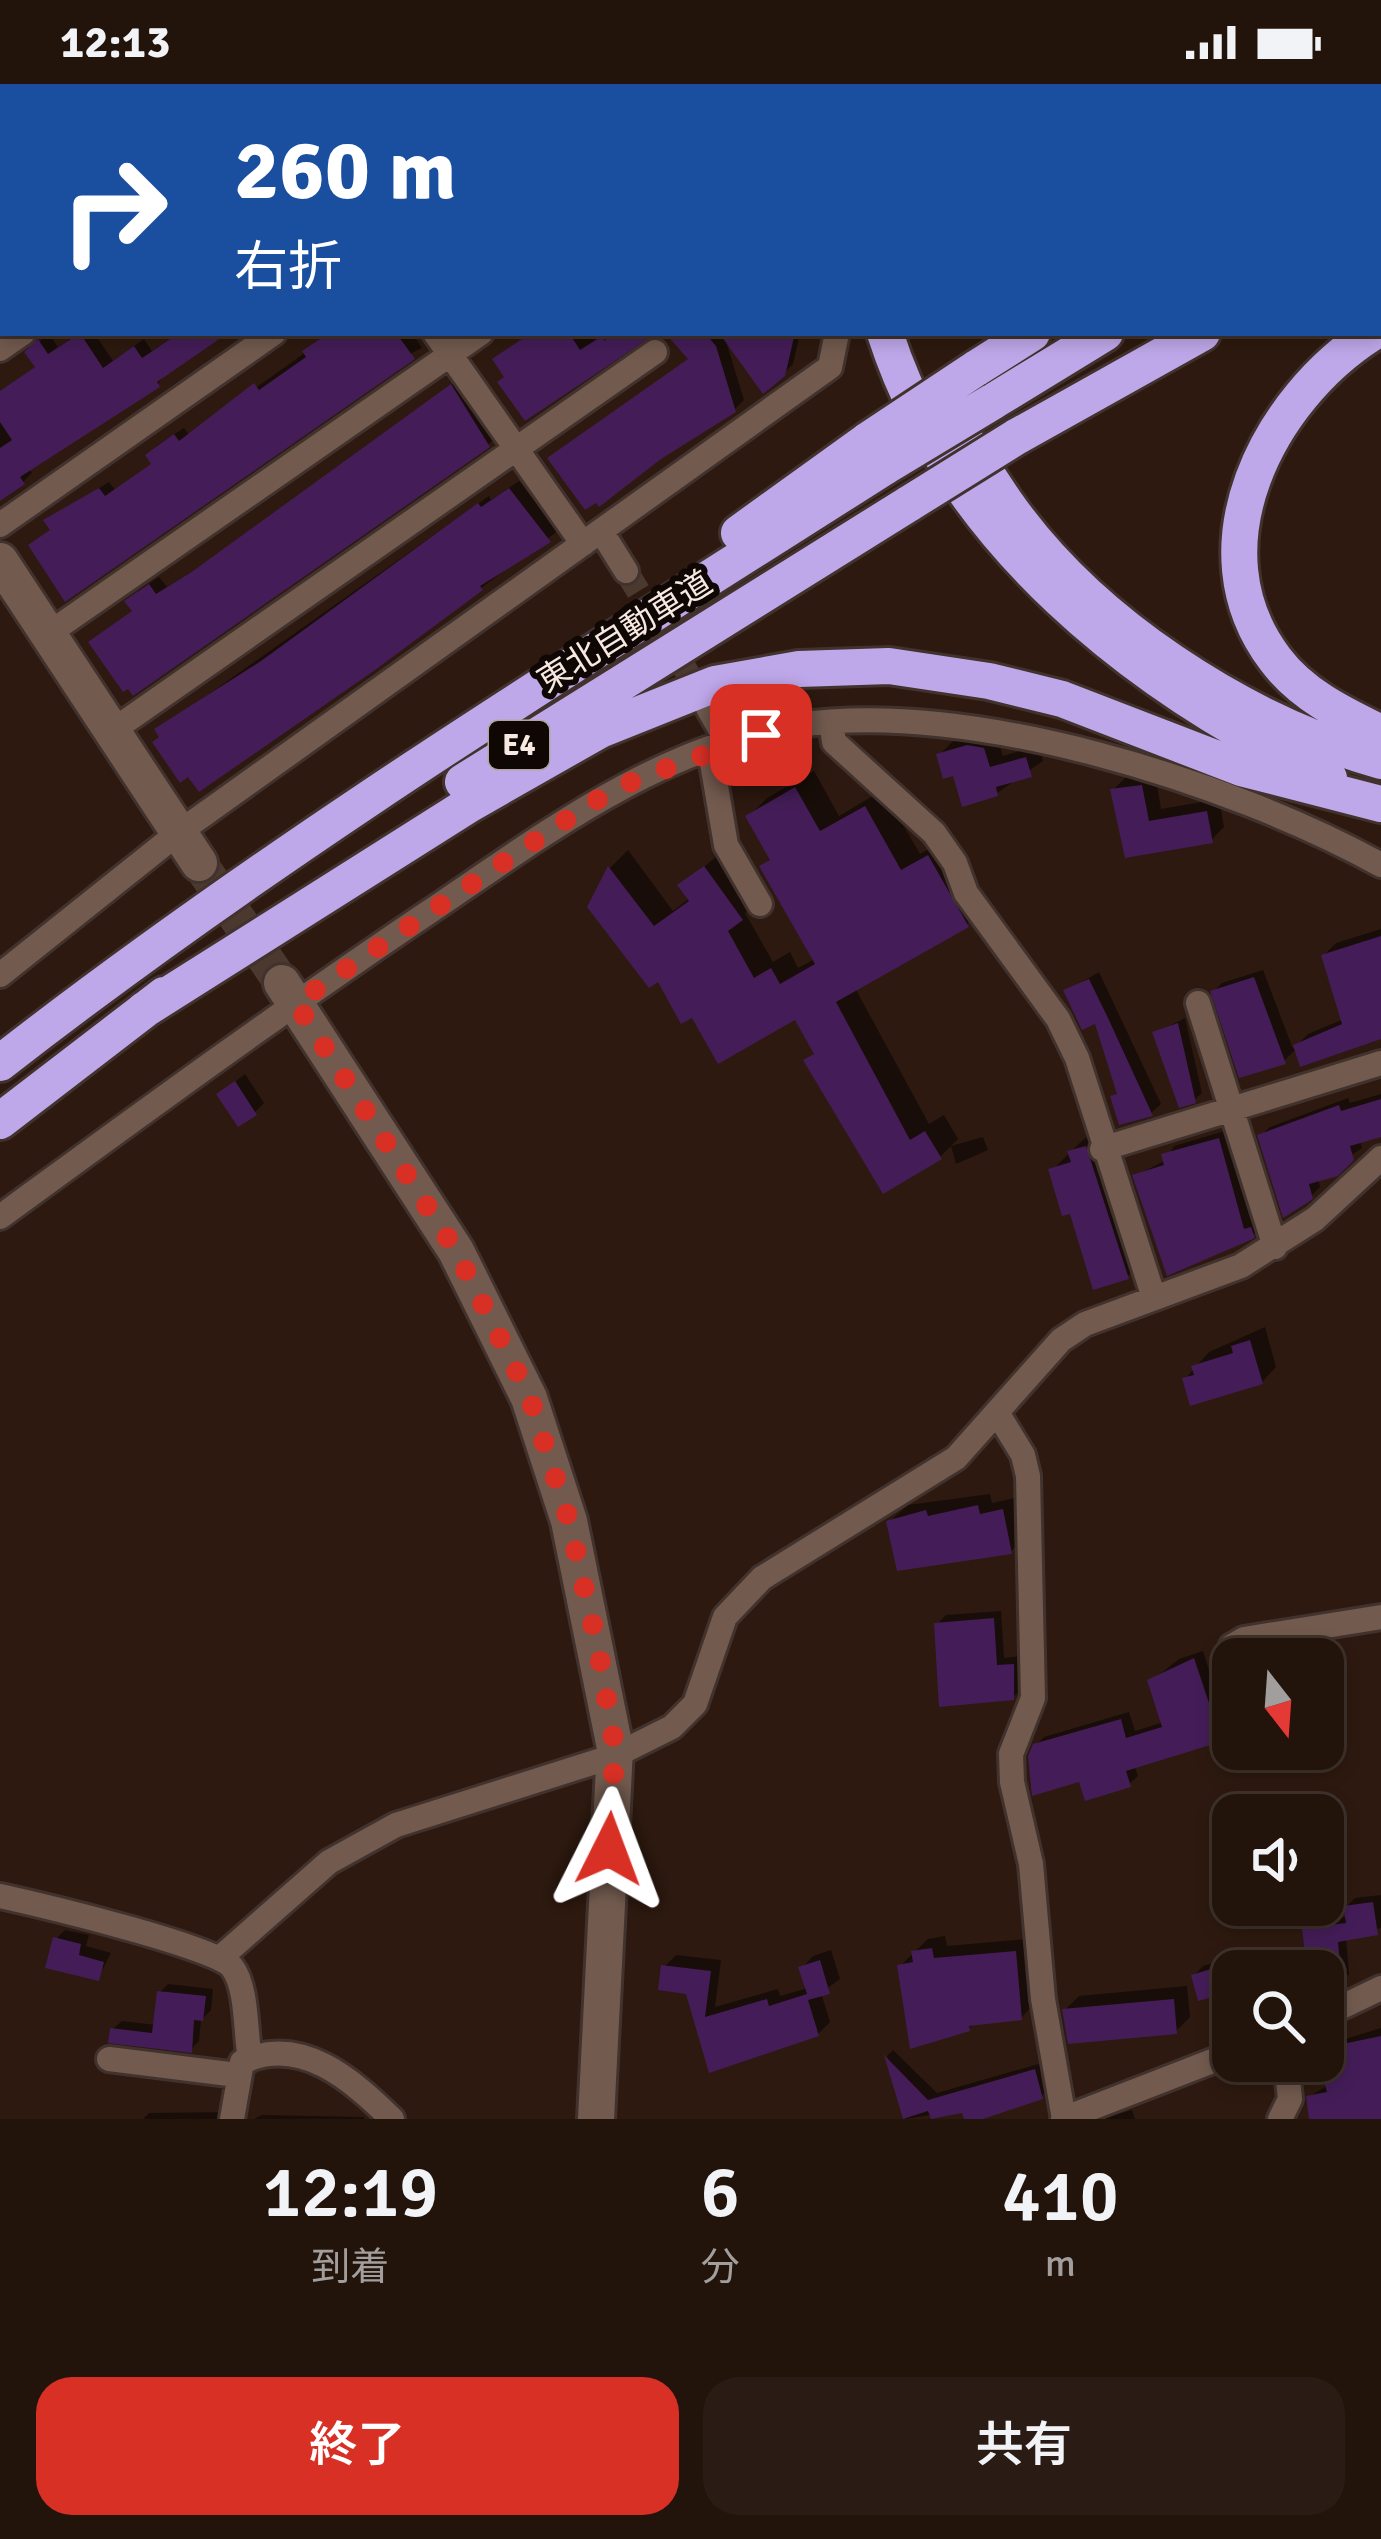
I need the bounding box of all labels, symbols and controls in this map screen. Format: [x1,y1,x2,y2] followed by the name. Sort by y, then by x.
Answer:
[60,15,170,70] text: 12:13
[234,119,456,223] text: 260 m
[36,132,192,288] icon: right
[234,234,342,301] text: 右折
[530,562,720,702] street label: 東北自動車道
[710,684,812,786] pin
[728,702,794,768] icon: arrive
[489,721,549,769] road number: E4
[1212,1638,1344,1770] north arrow
[1212,1638,1344,2082] map controls
[546,1786,672,1912] position arrow
[1212,1794,1344,1926] button: sound
[1212,1950,1344,2082] button: search
[262,2148,438,2237] text: 12:19
[701,2148,740,2237] text: 6
[1002,2152,1119,2241] text: 410
[1045,2239,1076,2287] text: m
[311,2243,389,2291] text: 到着
[701,2243,740,2291] text: 分
[36,2377,679,2515] button: 終了
[703,2377,1345,2515] button: 共有

